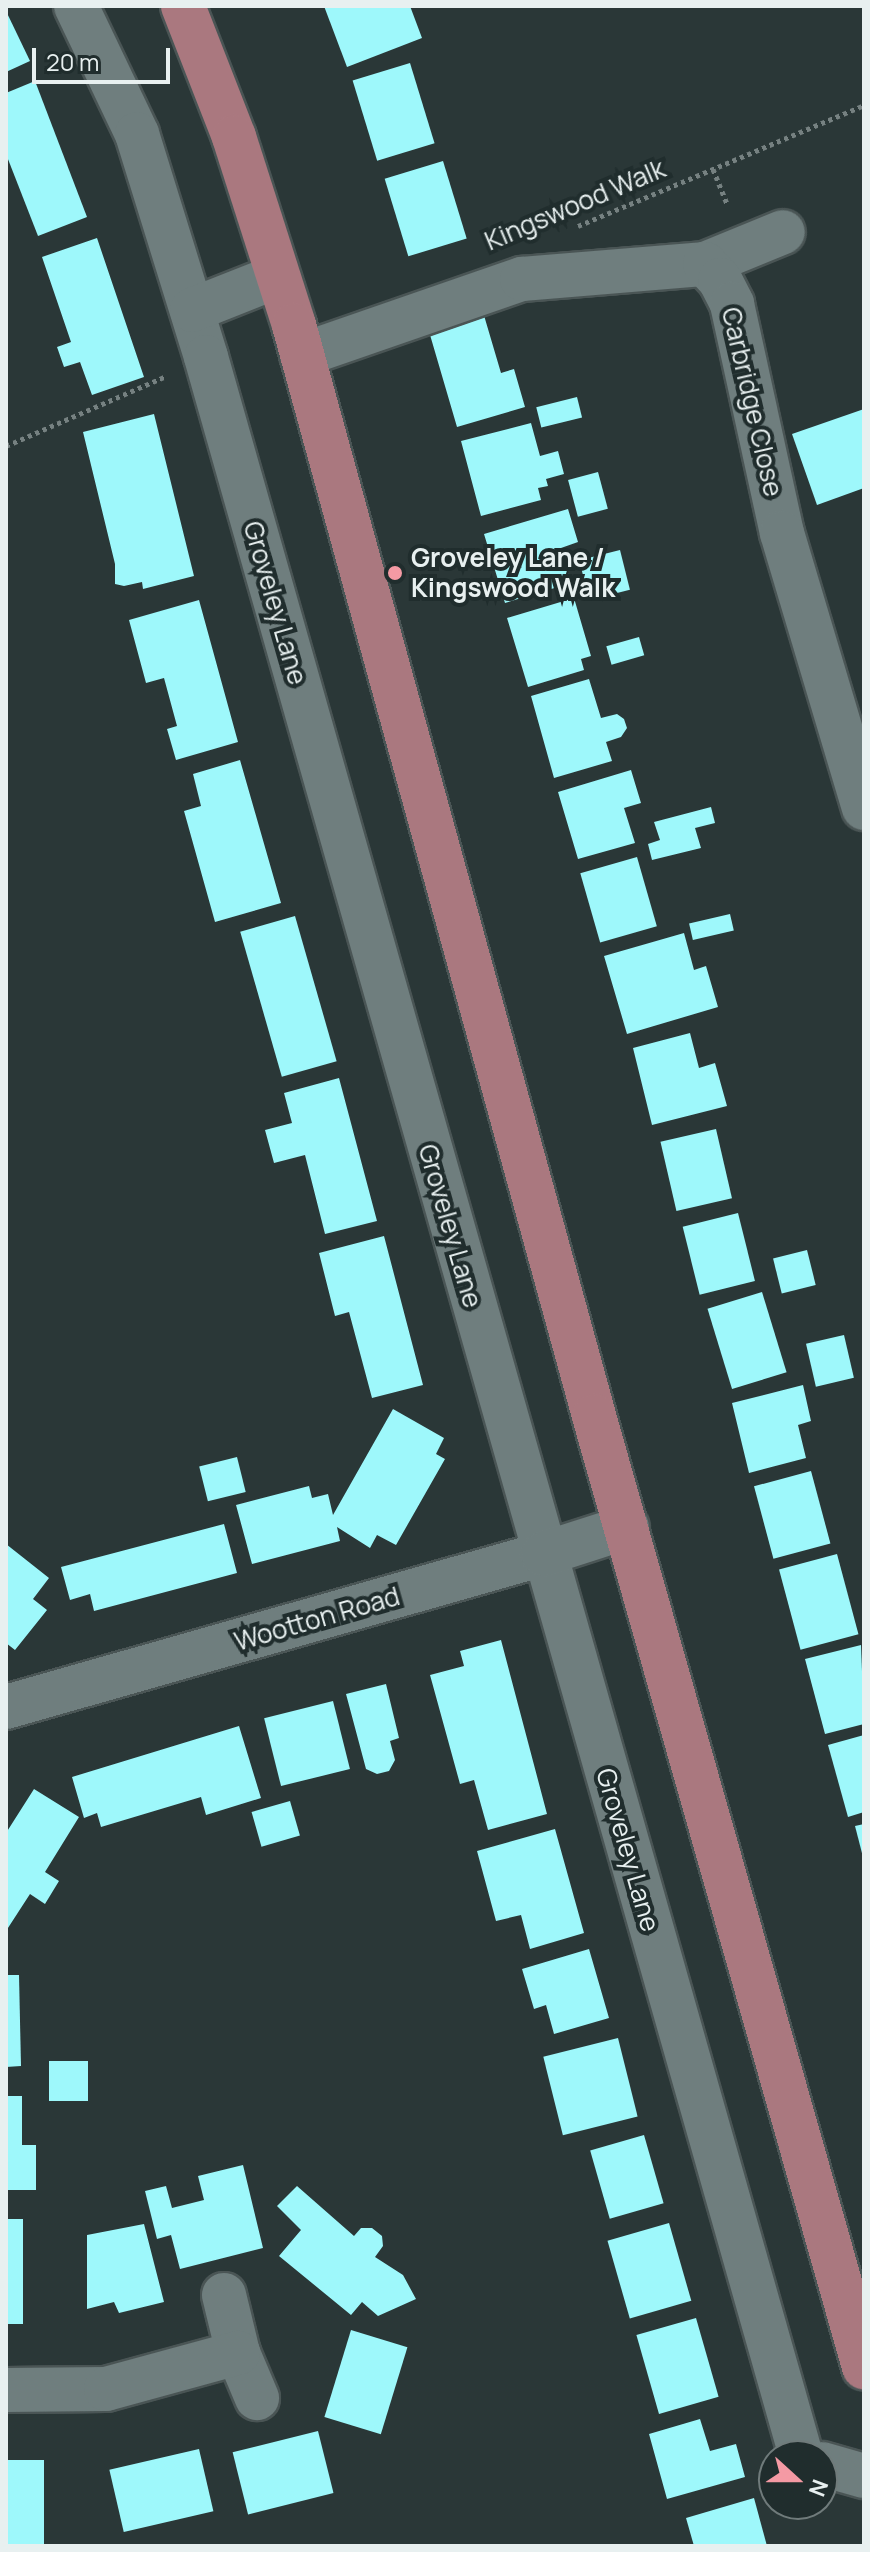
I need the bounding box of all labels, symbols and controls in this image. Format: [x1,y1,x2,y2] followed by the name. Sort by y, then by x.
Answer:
[36,32,174,82] scale bar
[46,45,99,78] text: 20 m
[480,153,670,257] street label: Kingswood Walk
[715,304,789,500] street label: Carbridge Close
[237,518,313,688] street label: Groveley Lane
[411,542,615,604] place label: Groveley Lane / Kingswood Walk
[386,564,404,582] marker: Groveley Lane / Kingswood Walk
[412,1141,488,1311] street label: Groveley Lane
[231,1581,403,1657] street label: Wootton Road
[590,1765,666,1935] street label: Groveley Lane
[758,2440,838,2520] north arrow
[802,2475,835,2501] text: N

